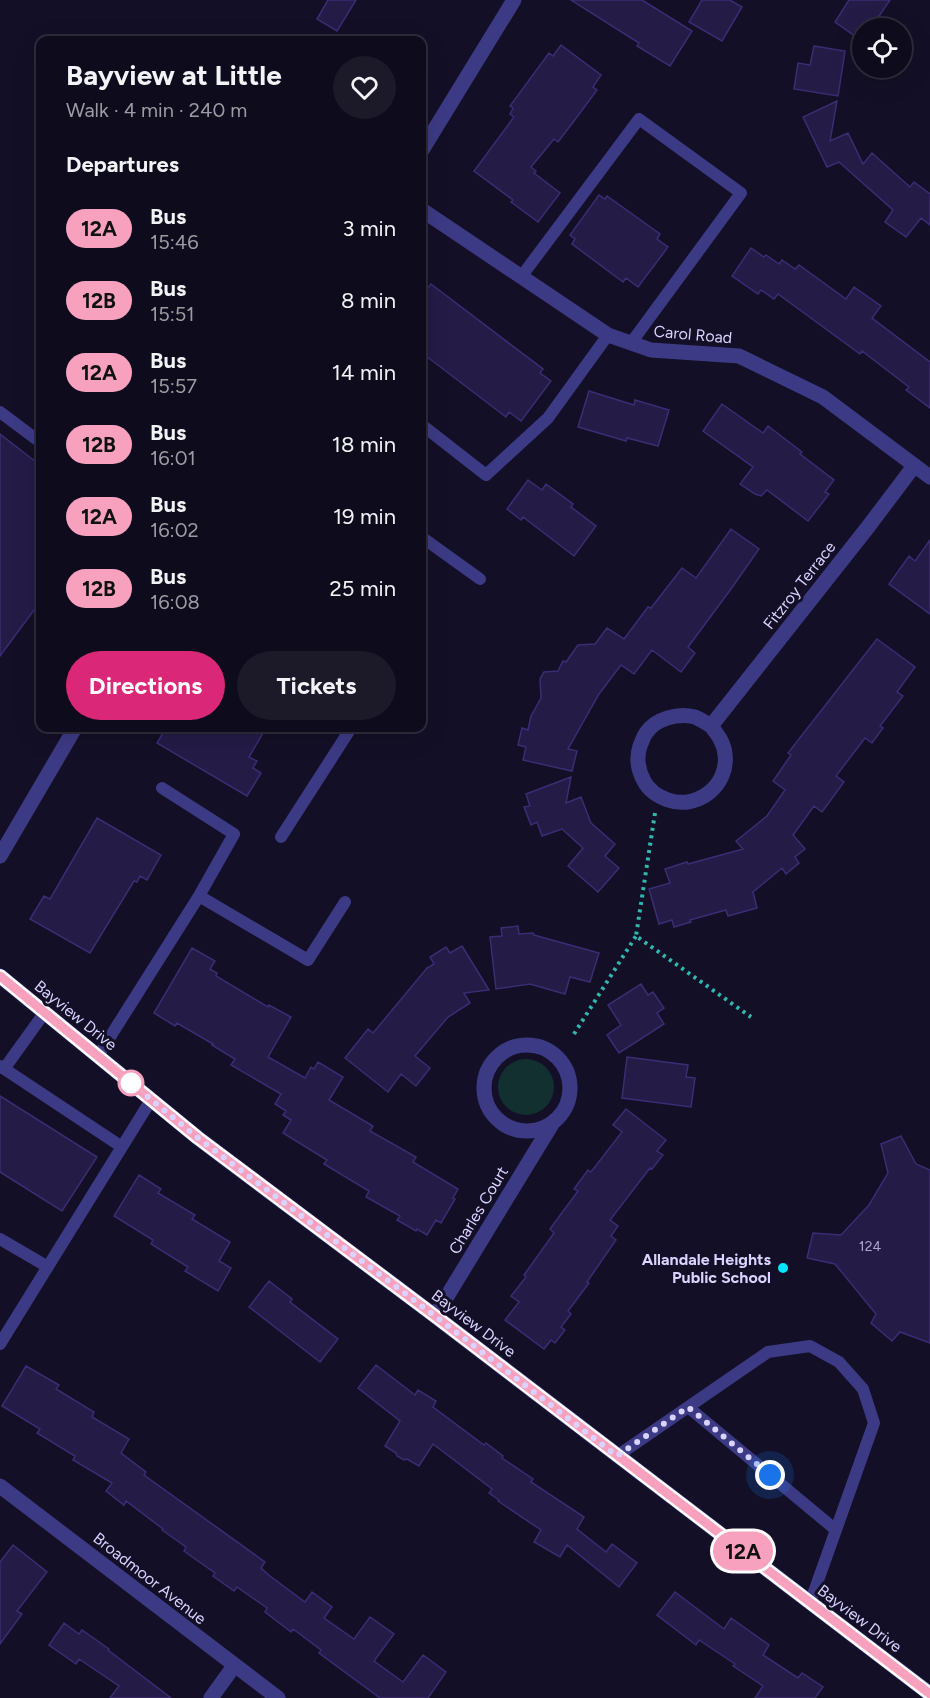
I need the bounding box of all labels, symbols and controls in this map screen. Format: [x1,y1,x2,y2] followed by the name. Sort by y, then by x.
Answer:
[852,18,912,78] map controls
[852,18,912,78] button: locate
[333,56,396,119] button: heart
[66,58,282,92] text: Bayview at Little
[66,98,247,122] text: Walk · 4 min · 240 m
[66,151,179,178] text: Departures
[150,203,186,230] text: Bus
[342,215,396,242] text: 3 min
[81,216,117,241] text: 12A
[150,230,199,254] text: 15:46
[150,275,186,302] text: Bus
[341,287,396,314] text: 8 min
[82,288,116,313] text: 12B
[150,302,195,326] text: 15:51
[653,322,733,347] street label: Carol Road
[150,347,186,374] text: Bus
[332,359,396,386] text: 14 min
[81,360,117,385] text: 12A
[150,374,197,398] text: 15:57
[150,419,186,446] text: Bus
[332,431,396,458] text: 18 min
[82,432,116,457] text: 12B
[150,446,196,470] text: 16:01
[150,491,186,518] text: Bus
[333,503,396,530] text: 19 min
[81,504,117,529] text: 12A
[150,518,199,542] text: 16:02
[759,537,840,633] street label: Fitzroy Terrace
[150,563,186,590] text: Bus
[330,575,396,602] text: 25 min
[82,576,116,601] text: 12B
[150,590,200,614] text: 16:08
[66,651,225,720] button: Directions
[237,651,396,720] button: Tickets
[31,976,121,1054] street label: Bayview Drive
[118,1070,144,1096] unlabelled marker
[445,1163,512,1258] street label: Charles Court
[859,1238,881,1255] house number: 124
[642,1250,772,1287] place label: Allandale Heights Public School
[776,1261,790,1275] marker: Allandale Heights Public School
[428,1286,520,1361] street label: Bayview Drive
[755,1460,785,1490] your location
[90,1529,210,1628] street label: Broadmoor Avenue
[708,1532,777,1570] line badge: 12A
[725,1539,761,1564] text: 12A
[814,1581,906,1656] street label: Bayview Drive

